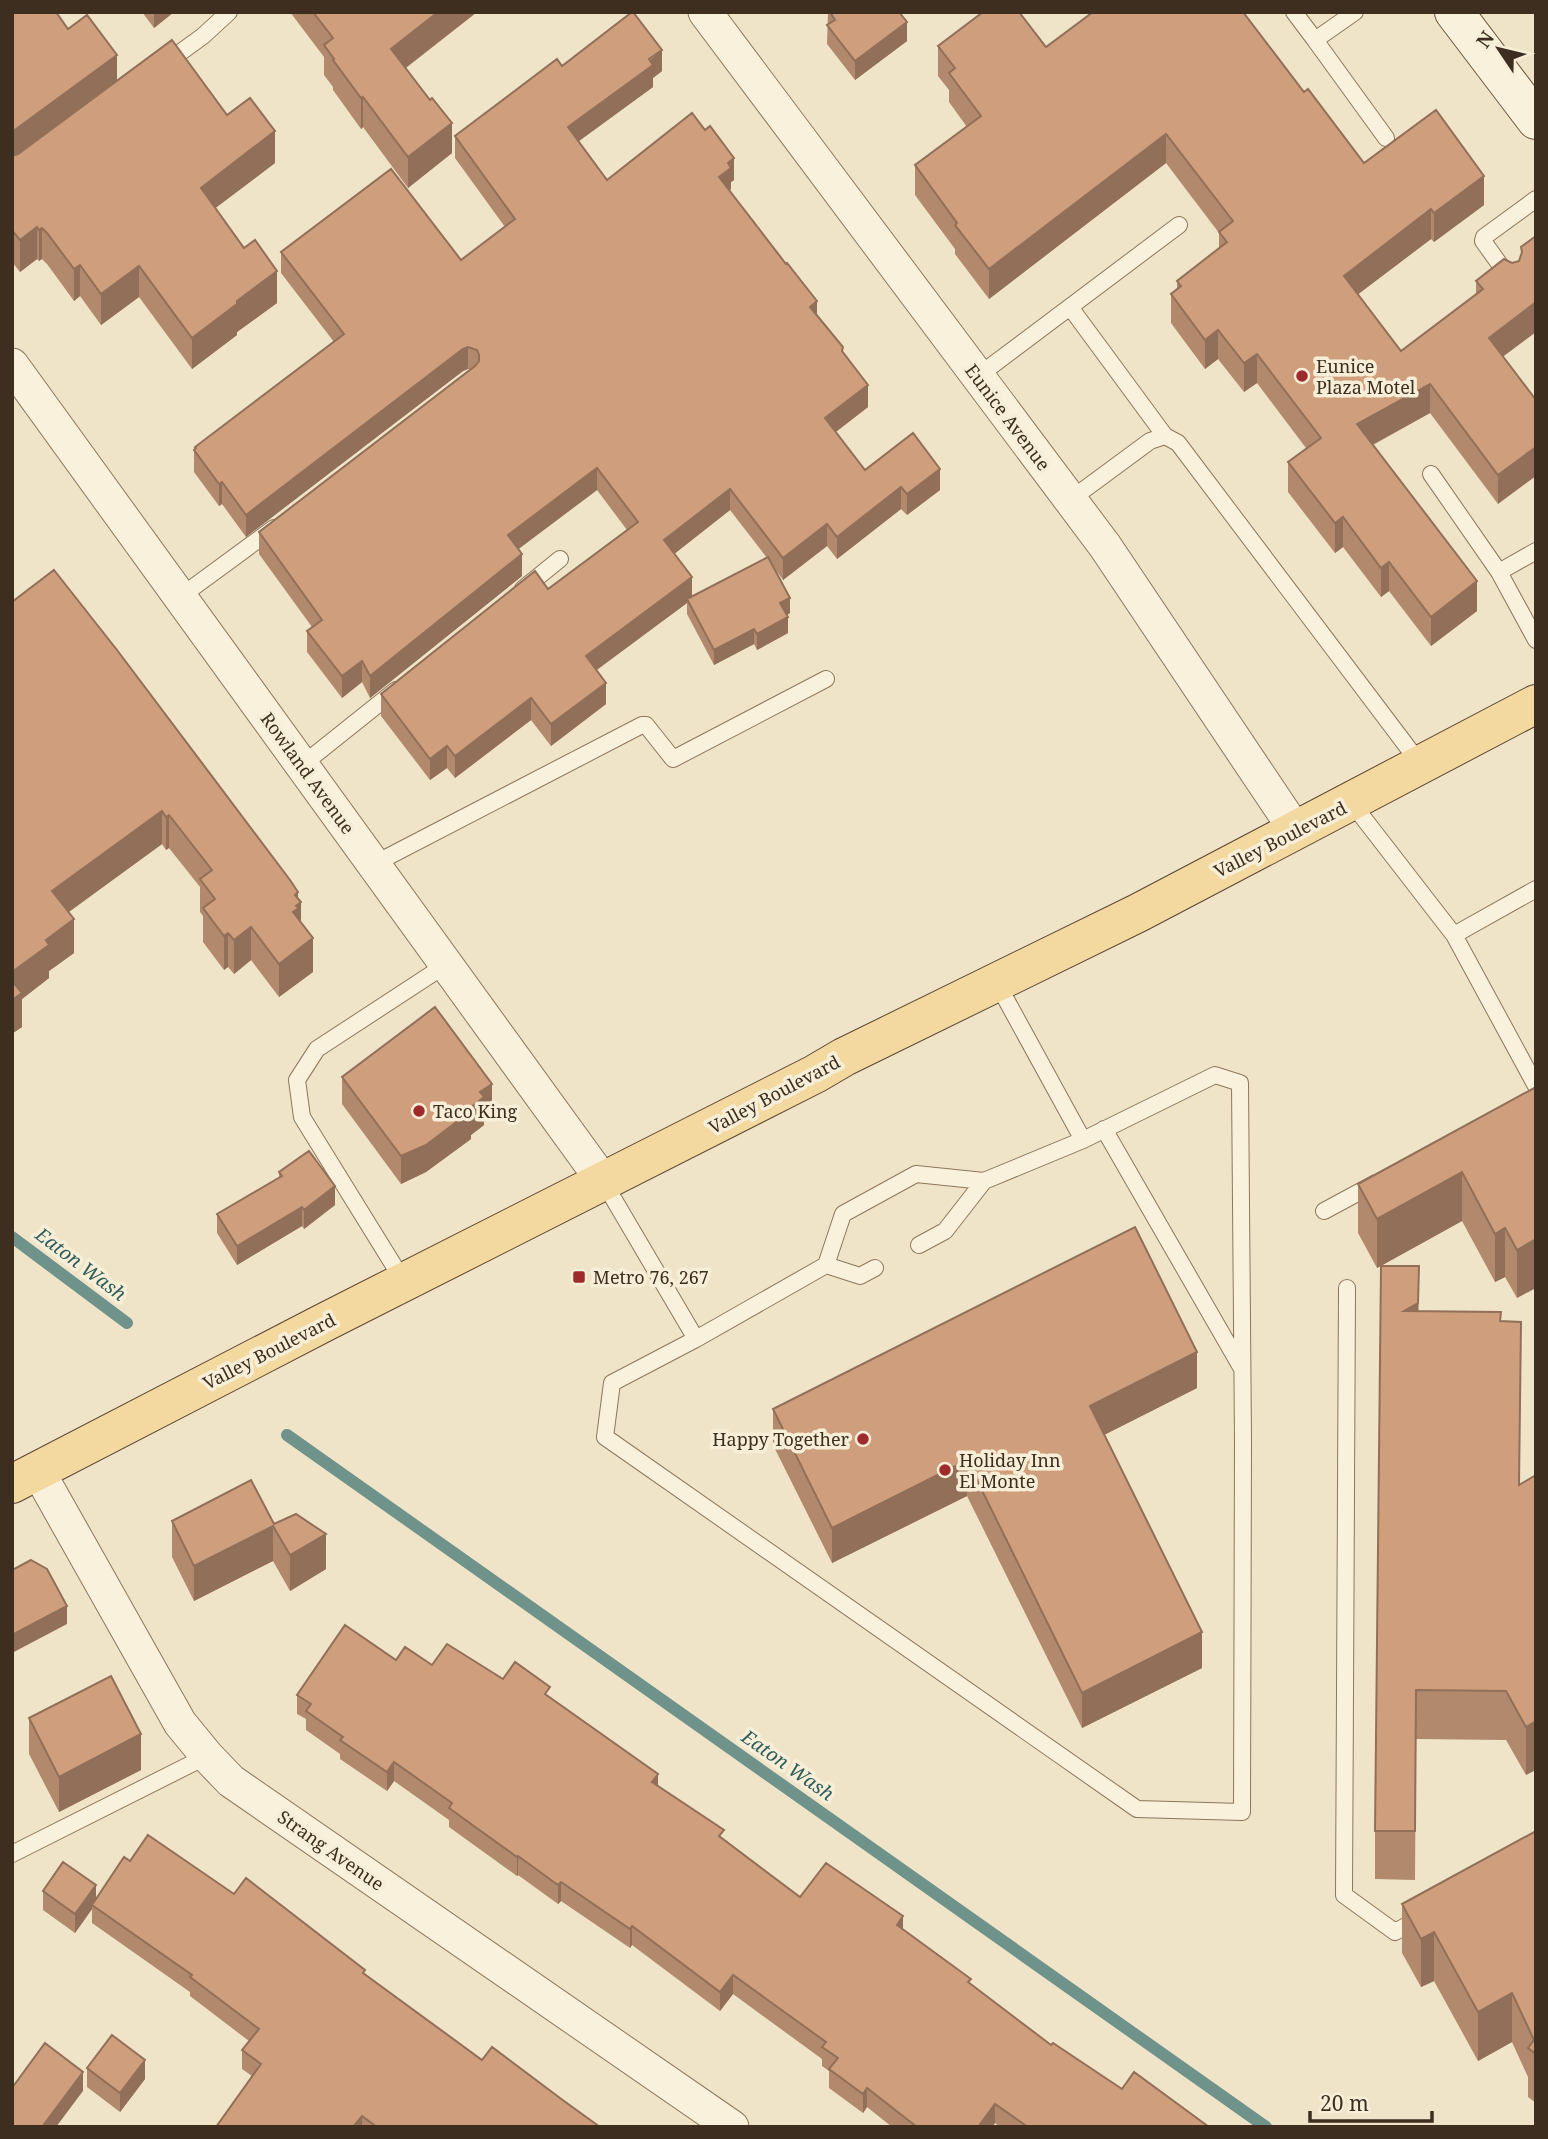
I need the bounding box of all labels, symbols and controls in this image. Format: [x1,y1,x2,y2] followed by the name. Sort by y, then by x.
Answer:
[1464,14,1534,84] north arrow
[1470,26,1500,53] text: N
[1316,354,1416,399] place label: Eunice Plaza Motel
[960,359,1056,475] street label: Eunice Avenue
[1294,368,1310,384] marker: Eunice Plaza Motel
[256,707,360,839] street label: Rowland Avenue
[1210,795,1350,883] street label: Valley Boulevard
[704,1049,844,1139] street label: Valley Boulevard
[433,1099,518,1123] place label: Taco King
[411,1103,427,1119] marker: Taco King
[30,1221,132,1307] water label: Eaton Wash
[593,1265,709,1289] place label: Metro 76, 267
[571,1269,587,1285] marker: Metro 76, 267
[199,1307,339,1395] street label: Valley Boulevard
[712,1427,850,1451] place label: Happy Together
[855,1431,871,1447] marker: Happy Together
[959,1448,1061,1493] place label: Holiday Inn El Monte
[937,1462,953,1478] marker: Holiday Inn El Monte
[736,1723,840,1807] water label: Eaton Wash
[273,1804,389,1896] street label: Strang Avenue
[1310,2080,1432,2124] scale bar
[1320,2089,1369,2117] text: 20 m

